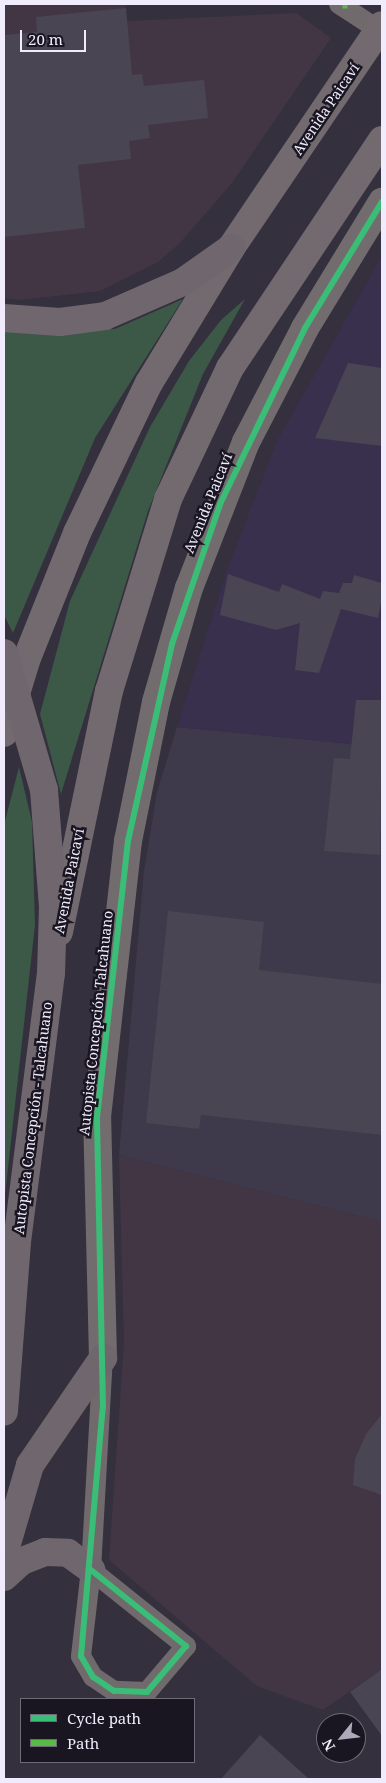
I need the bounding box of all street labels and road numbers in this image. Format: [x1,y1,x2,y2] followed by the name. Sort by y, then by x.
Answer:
[289,60,363,158] street label: Avenida Paicaví
[180,451,236,555] street label: Avenida Paicaví
[51,827,87,935] street label: Avenida Paicaví
[76,910,116,1136] street label: Autopista Concepción Talcahuano
[10,1001,56,1235] street label: Autopista Concepción - Talcahuano

